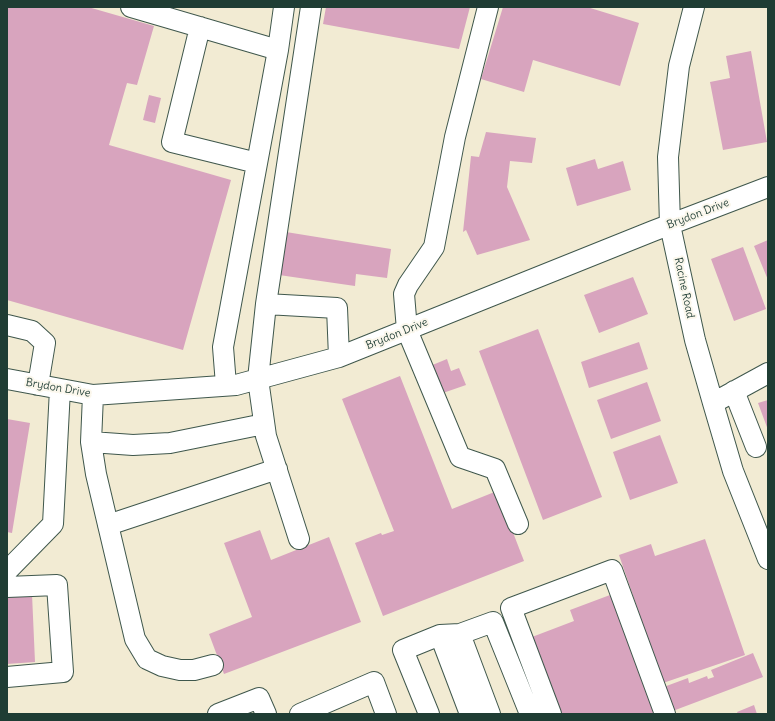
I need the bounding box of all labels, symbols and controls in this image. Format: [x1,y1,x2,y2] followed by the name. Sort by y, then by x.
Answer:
[665,196,731,232] street label: Brydon Drive
[671,256,697,320] street label: Racine Road
[364,316,430,352] street label: Brydon Drive
[25,376,91,400] street label: Brydon Drive

